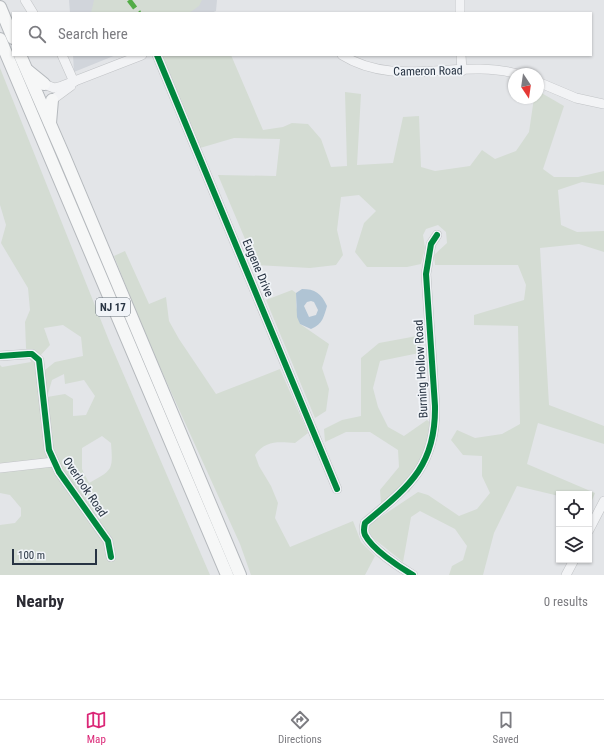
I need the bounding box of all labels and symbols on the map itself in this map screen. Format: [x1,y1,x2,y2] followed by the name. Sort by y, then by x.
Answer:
[393,63,463,79] street label: Cameron Road
[508,68,544,104] north arrow
[240,237,277,299] street label: Eugene Drive
[96,298,130,316] road number: NJ 17
[411,319,431,419] street label: Burning Hollow Road
[60,455,110,519] street label: Overlook Road
[12,547,97,566] scale bar

